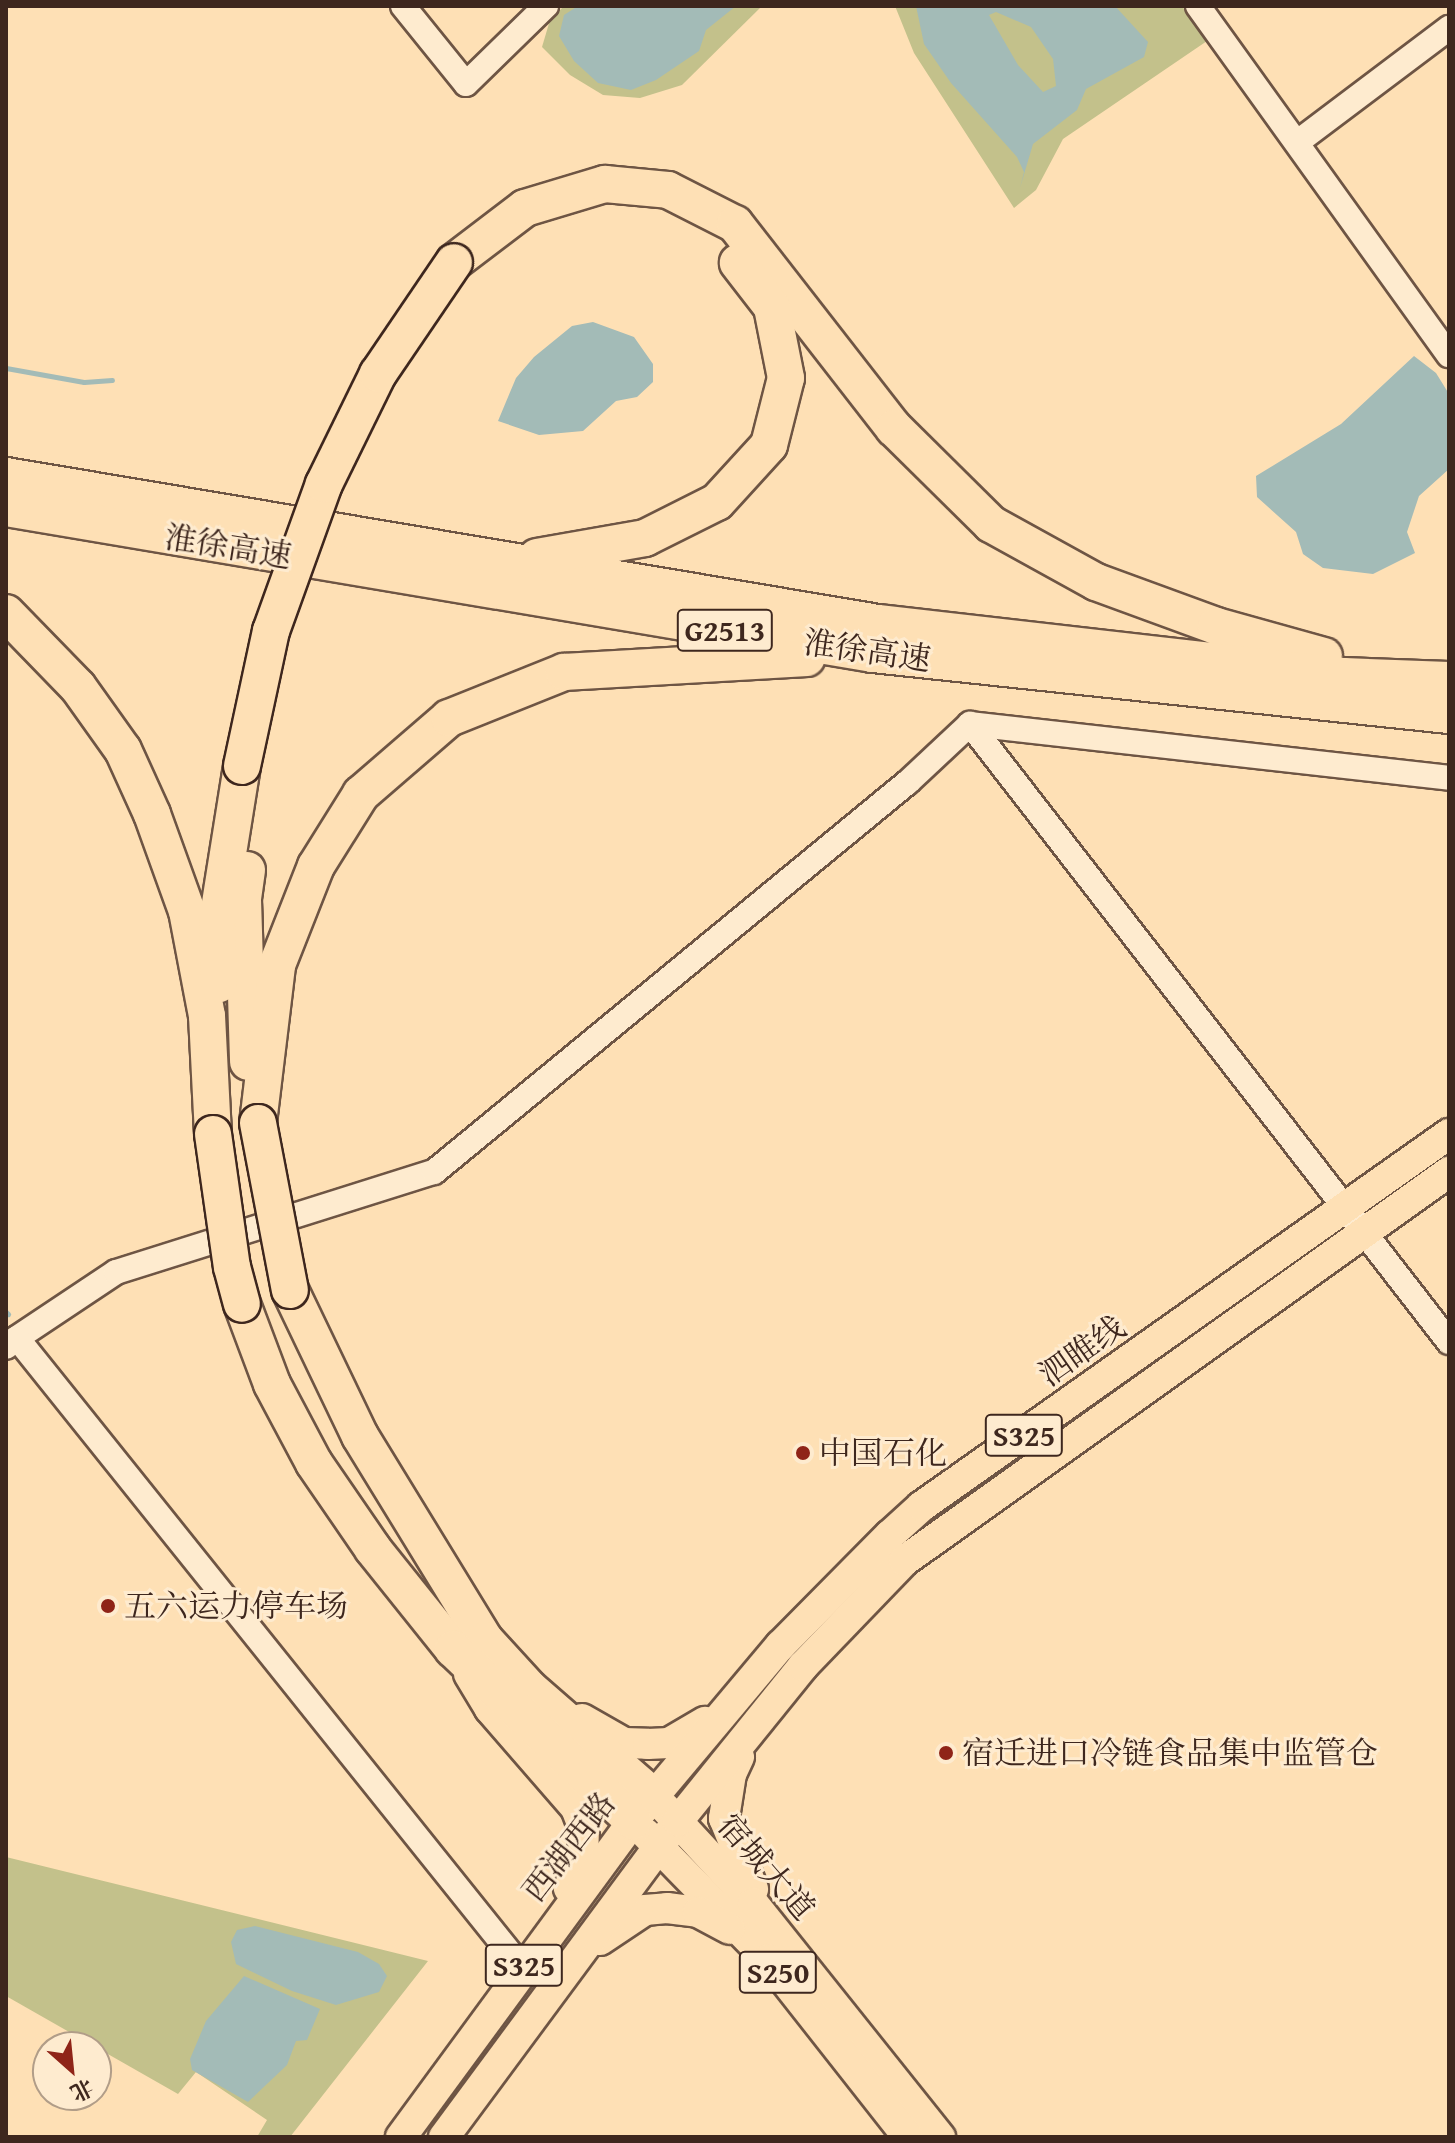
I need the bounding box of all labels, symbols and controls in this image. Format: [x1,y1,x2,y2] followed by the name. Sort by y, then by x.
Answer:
[162,518,294,576] street label: 淮徐高速
[675,604,775,656] road number: G2513
[801,623,933,679] street label: 淮徐高速
[1032,1308,1132,1394] street label: 泗睢线
[984,1409,1064,1461] road number: S325
[819,1434,947,1472] place label: 中国石化
[794,1444,812,1462] marker: 中国石化
[124,1587,348,1625] place label: 五六运力停车场
[99,1597,117,1615] marker: 五六运力停车场
[962,1734,1378,1772] place label: 宿迁进口冷链食品集中监管仓
[937,1744,955,1762] marker: 宿迁进口冷链食品集中监管仓
[514,1785,624,1909] street label: 西湖西路
[710,1806,822,1928] street label: 宿城大道
[484,1939,564,1991] road number: S325
[738,1946,818,1998] road number: S250
[32,2031,112,2111] north arrow
[65,2071,99,2110] text: 北

